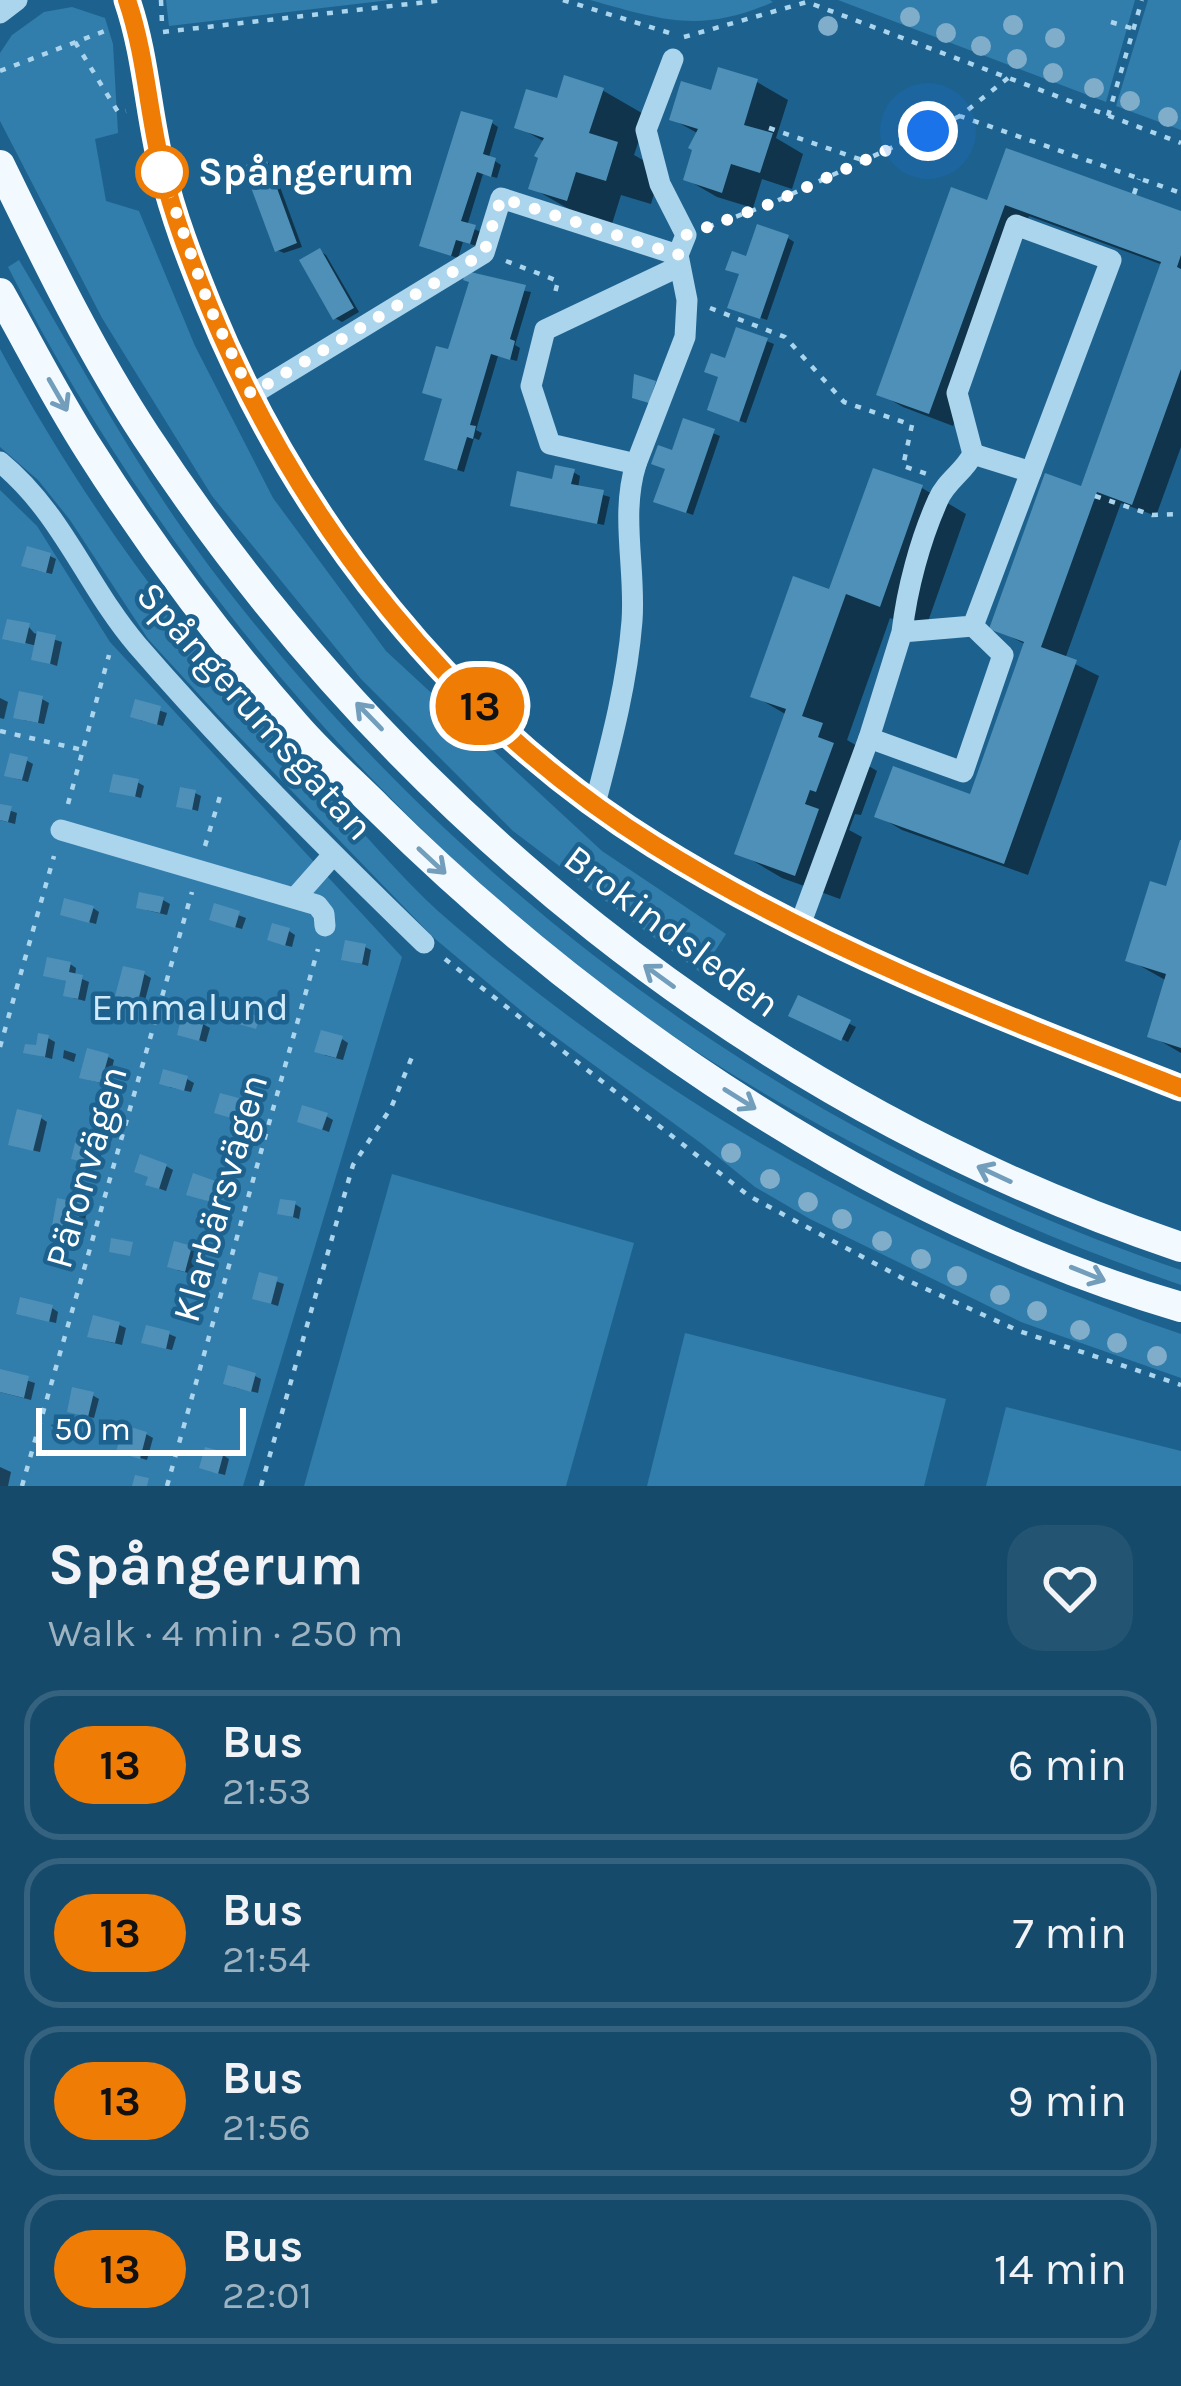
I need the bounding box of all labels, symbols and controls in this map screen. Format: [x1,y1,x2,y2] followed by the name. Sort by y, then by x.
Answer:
[898,101,958,161] your location
[137,147,187,197] marker: Spångerum
[198,149,414,195] place label: Spångerum
[46,377,70,412] one-way arrow
[127,573,383,849] street label: Spångerumsgatan
[426,667,534,745] line badge: 13
[459,681,501,731] text: 13
[355,702,383,732] one-way arrow
[555,835,789,1027] street label: Brokindsleden
[417,846,446,874] one-way arrow
[643,964,676,989] one-way arrow
[91,984,289,1030] park label: Emmalund
[35,1060,137,1274] street label: Päronvägen
[163,1069,277,1327] street label: Klarbärsvägen
[722,1087,756,1111] one-way arrow
[977,1162,1013,1184] one-way arrow
[1068,1265,1105,1286] one-way arrow
[36,1402,246,1455] scale bar
[54,1410,131,1448] text: 50 m
[1007,1525,1133,1651] button: heart
[48,1532,364,1598] text: Spångerum
[48,1610,403,1656] text: Walk · 4 min · 250 m
[222,1716,303,1768] text: Bus
[1008,1739,1127,1791] text: 6 min
[99,1740,141,1790] text: 13
[222,1768,312,1814] text: 21:53
[222,1884,303,1936] text: Bus
[1013,1907,1127,1959] text: 7 min
[99,1908,141,1958] text: 13
[222,1936,310,1982] text: 21:54
[222,2052,303,2104] text: Bus
[1008,2075,1127,2127] text: 9 min
[99,2076,141,2126] text: 13
[222,2104,311,2150] text: 21:56
[222,2220,303,2272] text: Bus
[994,2243,1127,2295] text: 14 min
[99,2244,141,2294] text: 13
[222,2272,312,2318] text: 22:01

